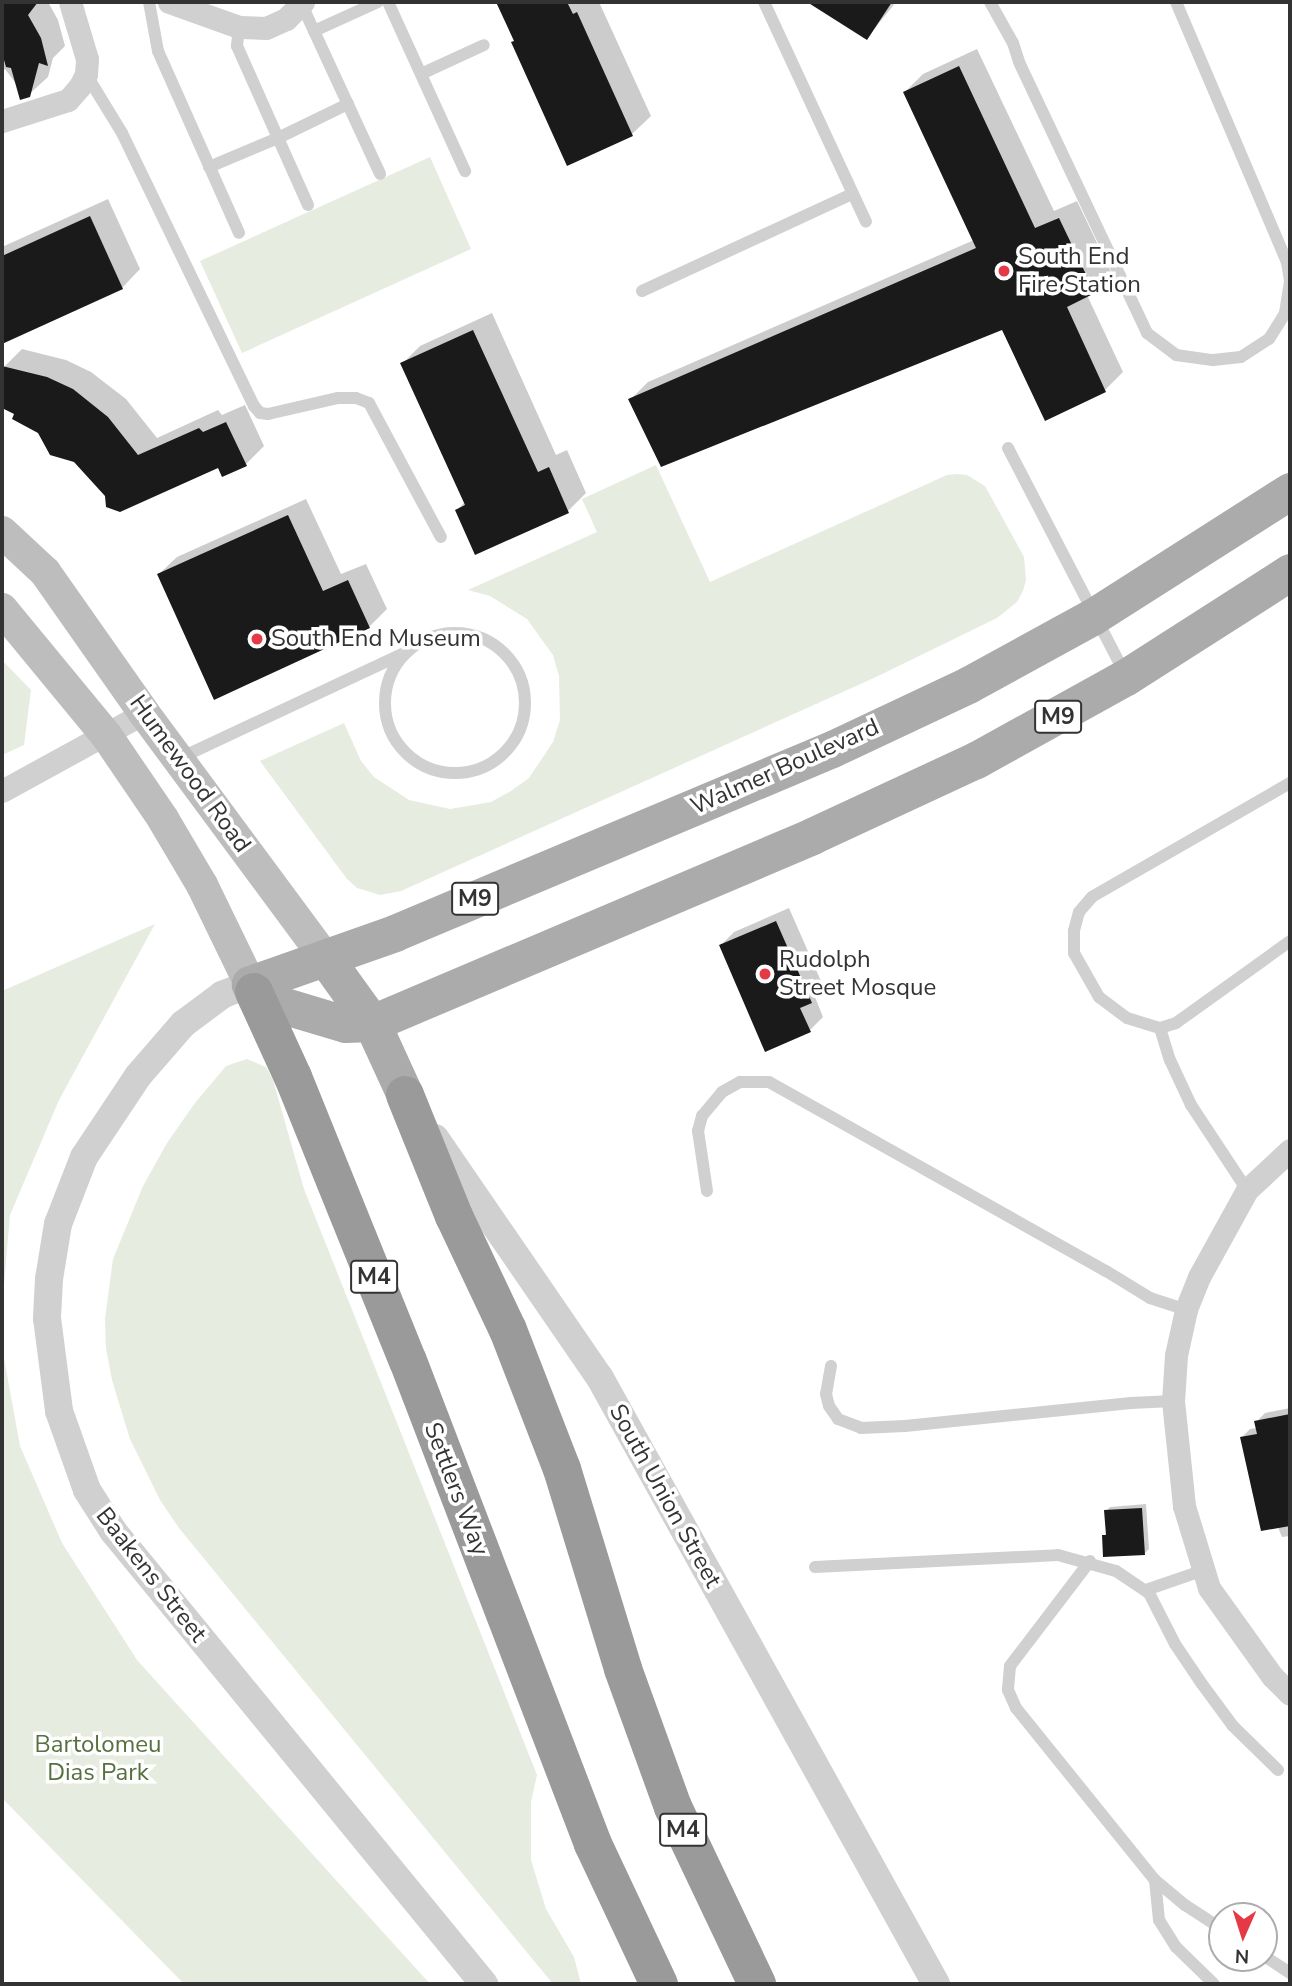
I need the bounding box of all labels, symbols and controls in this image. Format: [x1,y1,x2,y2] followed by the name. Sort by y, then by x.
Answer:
[1018,243,1141,299] place label: South End Fire Station
[996,263,1012,279] marker: South End Fire Station
[271,625,481,653] place label: South End Museum
[249,631,265,647] marker: South End Museum
[123,690,257,858] street label: Humewood Road
[1034,698,1082,736] road number: M9
[686,713,884,821] street label: Walmer Boulevard
[450,879,500,918] road number: M9
[779,946,936,1002] place label: Rudolph Street Mosque
[757,966,773,982] marker: Rudolph Street Mosque
[350,1258,398,1296] road number: M4
[603,1399,727,1593] street label: South Union Street
[417,1419,495,1559] street label: Settlers Way
[89,1502,213,1648] street label: Baakens Street
[35,1731,161,1787] park label: Bartolomeu Dias Park
[658,1811,708,1850] road number: M4
[1208,1902,1278,1972] north arrow
[1234,1943,1250,1969] text: N

